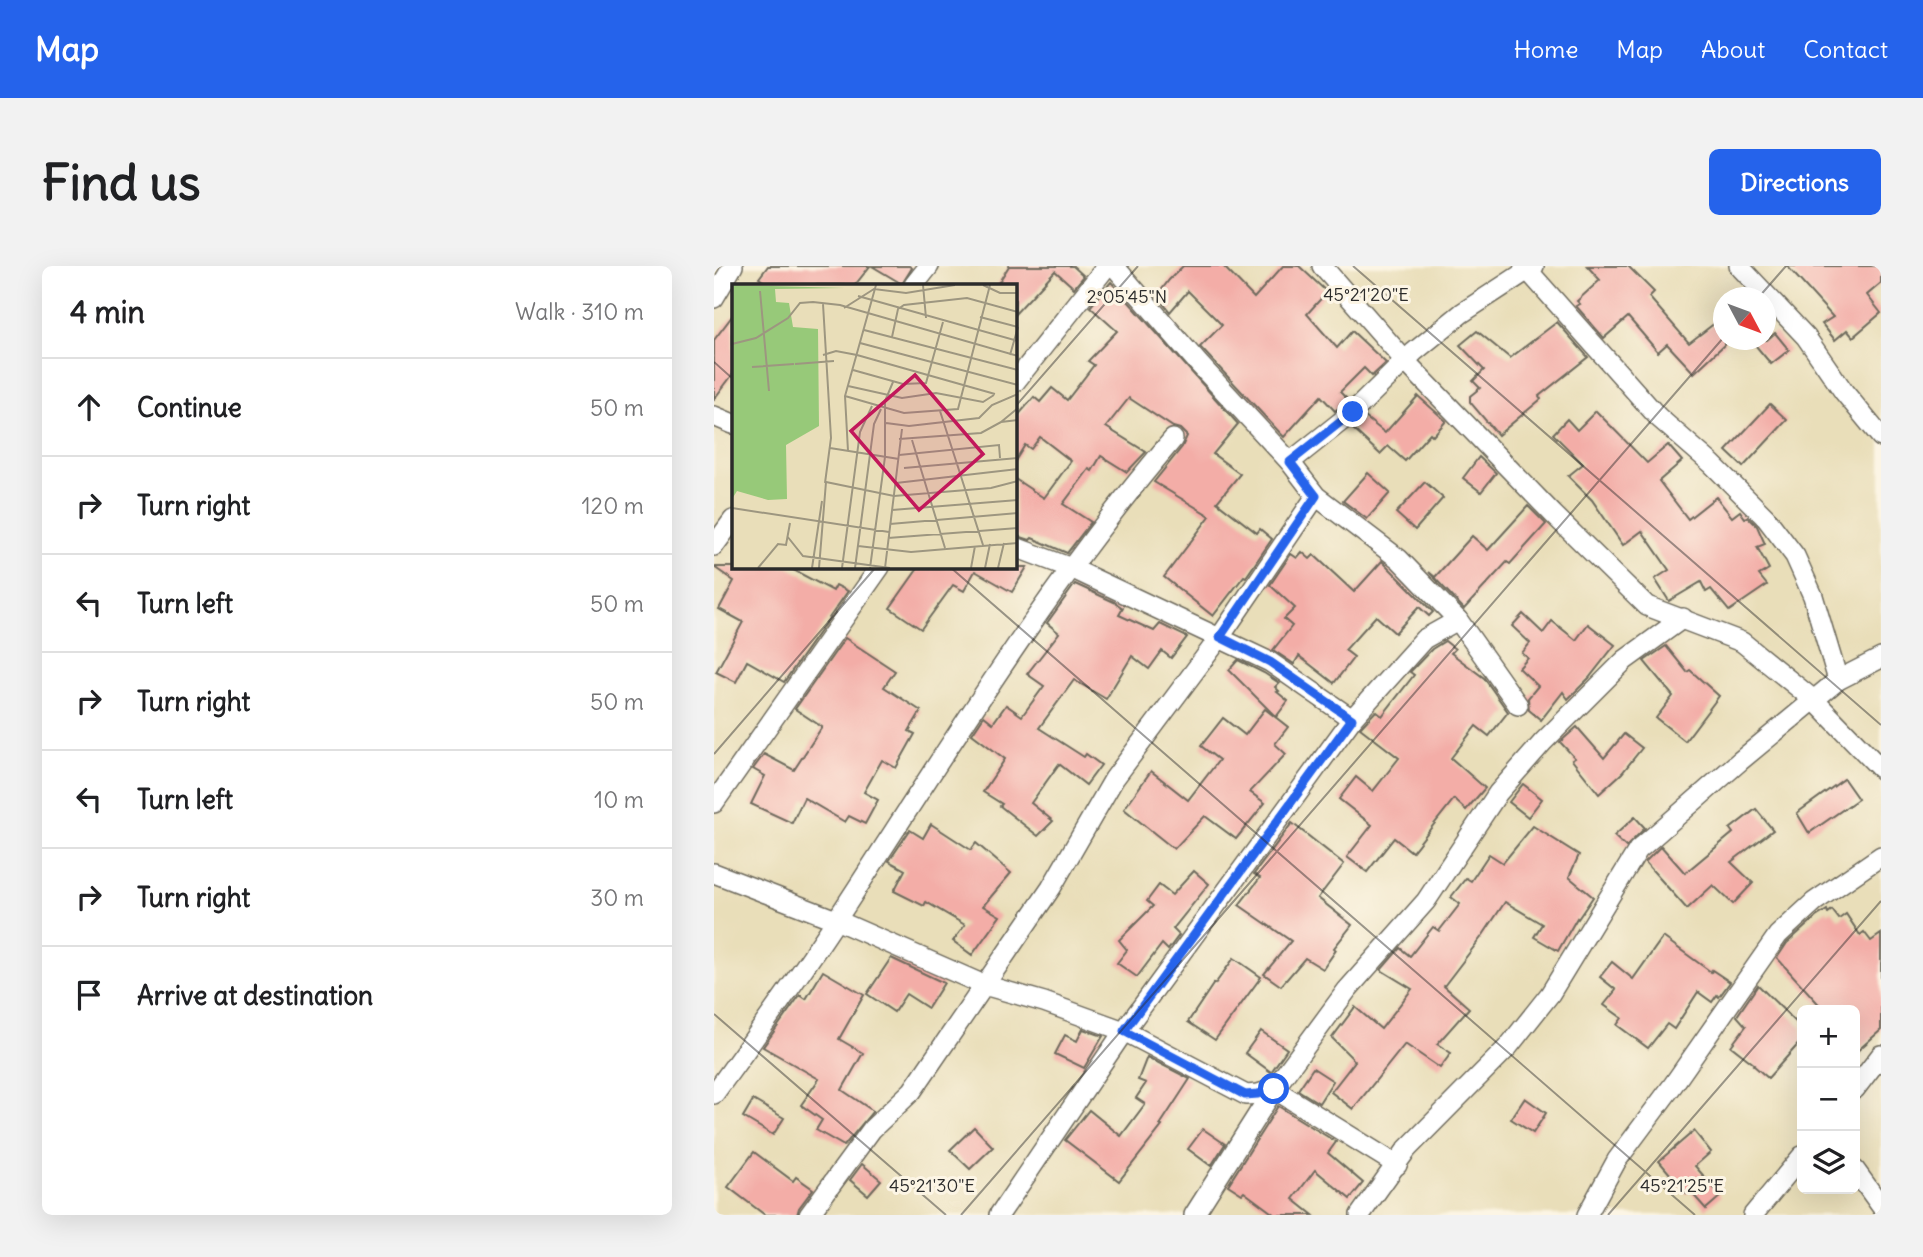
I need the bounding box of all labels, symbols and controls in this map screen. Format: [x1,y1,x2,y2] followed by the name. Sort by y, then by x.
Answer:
[35,28,99,70] text: Map
[1514,34,1578,64] text: Home
[1616,34,1663,64] text: Map
[1701,34,1765,64] text: About
[1803,34,1888,64] text: Contact
[1709,149,1881,215] button: Directions
[42,152,200,213] text: Find us
[1323,283,1409,306] text: 45°21'20"E
[732,284,1017,569] inset map
[1087,285,1167,308] text: 2°05'45"N
[1713,287,1776,350] north arrow
[70,293,145,331] text: 4 min
[515,297,644,326] text: Walk · 310 m
[70,388,108,426] icon: ahead
[137,391,242,424] text: Continue
[590,393,644,422] text: 50 m
[1337,396,1368,427] route end
[70,486,108,524] icon: right
[137,489,250,522] text: Turn right
[581,491,644,520] text: 120 m
[70,584,108,622] icon: left
[137,587,233,620] text: Turn left
[590,589,644,618] text: 50 m
[70,682,108,720] icon: right
[137,685,250,718] text: Turn right
[590,687,644,716] text: 50 m
[70,780,108,818] icon: left
[137,783,233,816] text: Turn left
[594,785,644,814] text: 10 m
[70,878,108,916] icon: right
[137,881,250,914] text: Turn right
[590,883,644,912] text: 30 m
[70,976,108,1014] icon: arrive
[137,979,373,1012] text: Arrive at destination
[1797,1005,1860,1194] map controls
[1797,1005,1860,1068] button: +
[1797,1068,1860,1131] button: −
[1258,1073,1289,1104] route start
[1797,1131,1860,1194] button: layers
[889,1174,975,1197] text: 45°21'30"E
[1640,1174,1724,1197] text: 45°21'25"E

